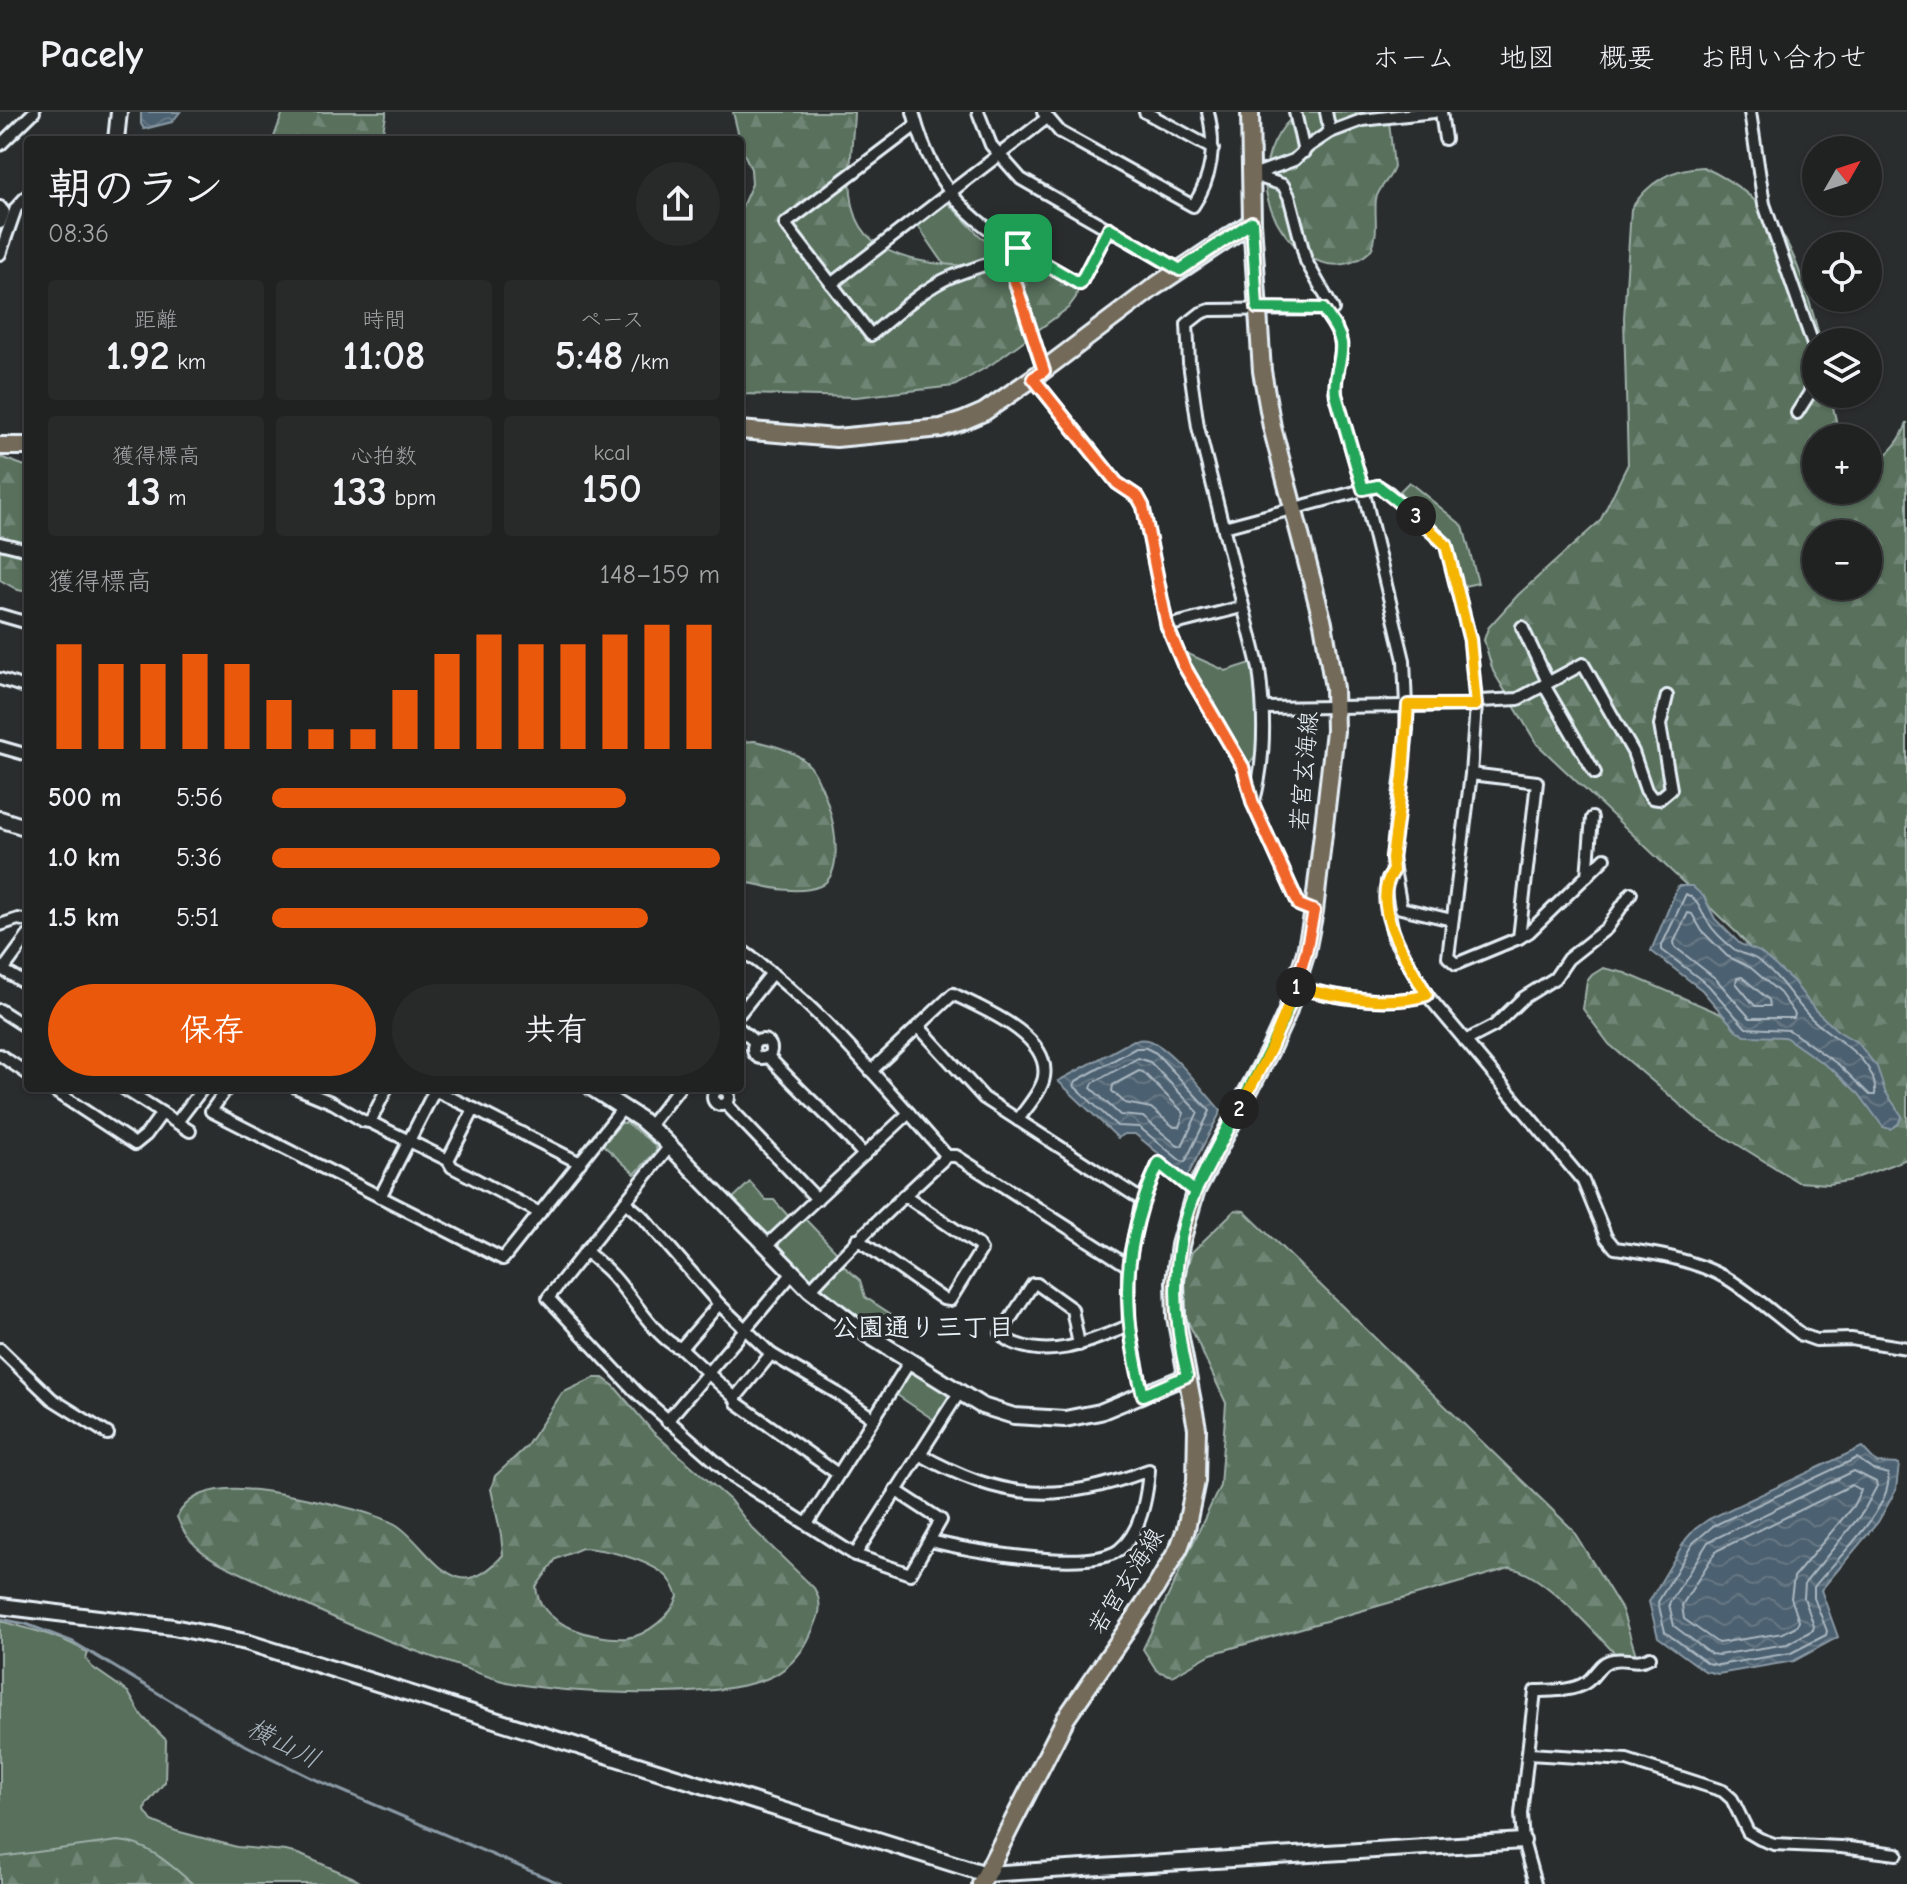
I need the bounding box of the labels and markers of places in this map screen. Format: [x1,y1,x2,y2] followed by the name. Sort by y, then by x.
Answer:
[984,214,1052,282] pin
[1396,496,1436,536] pin: 3
[1276,967,1316,1007] pin: 1
[1219,1089,1259,1129] pin: 2

